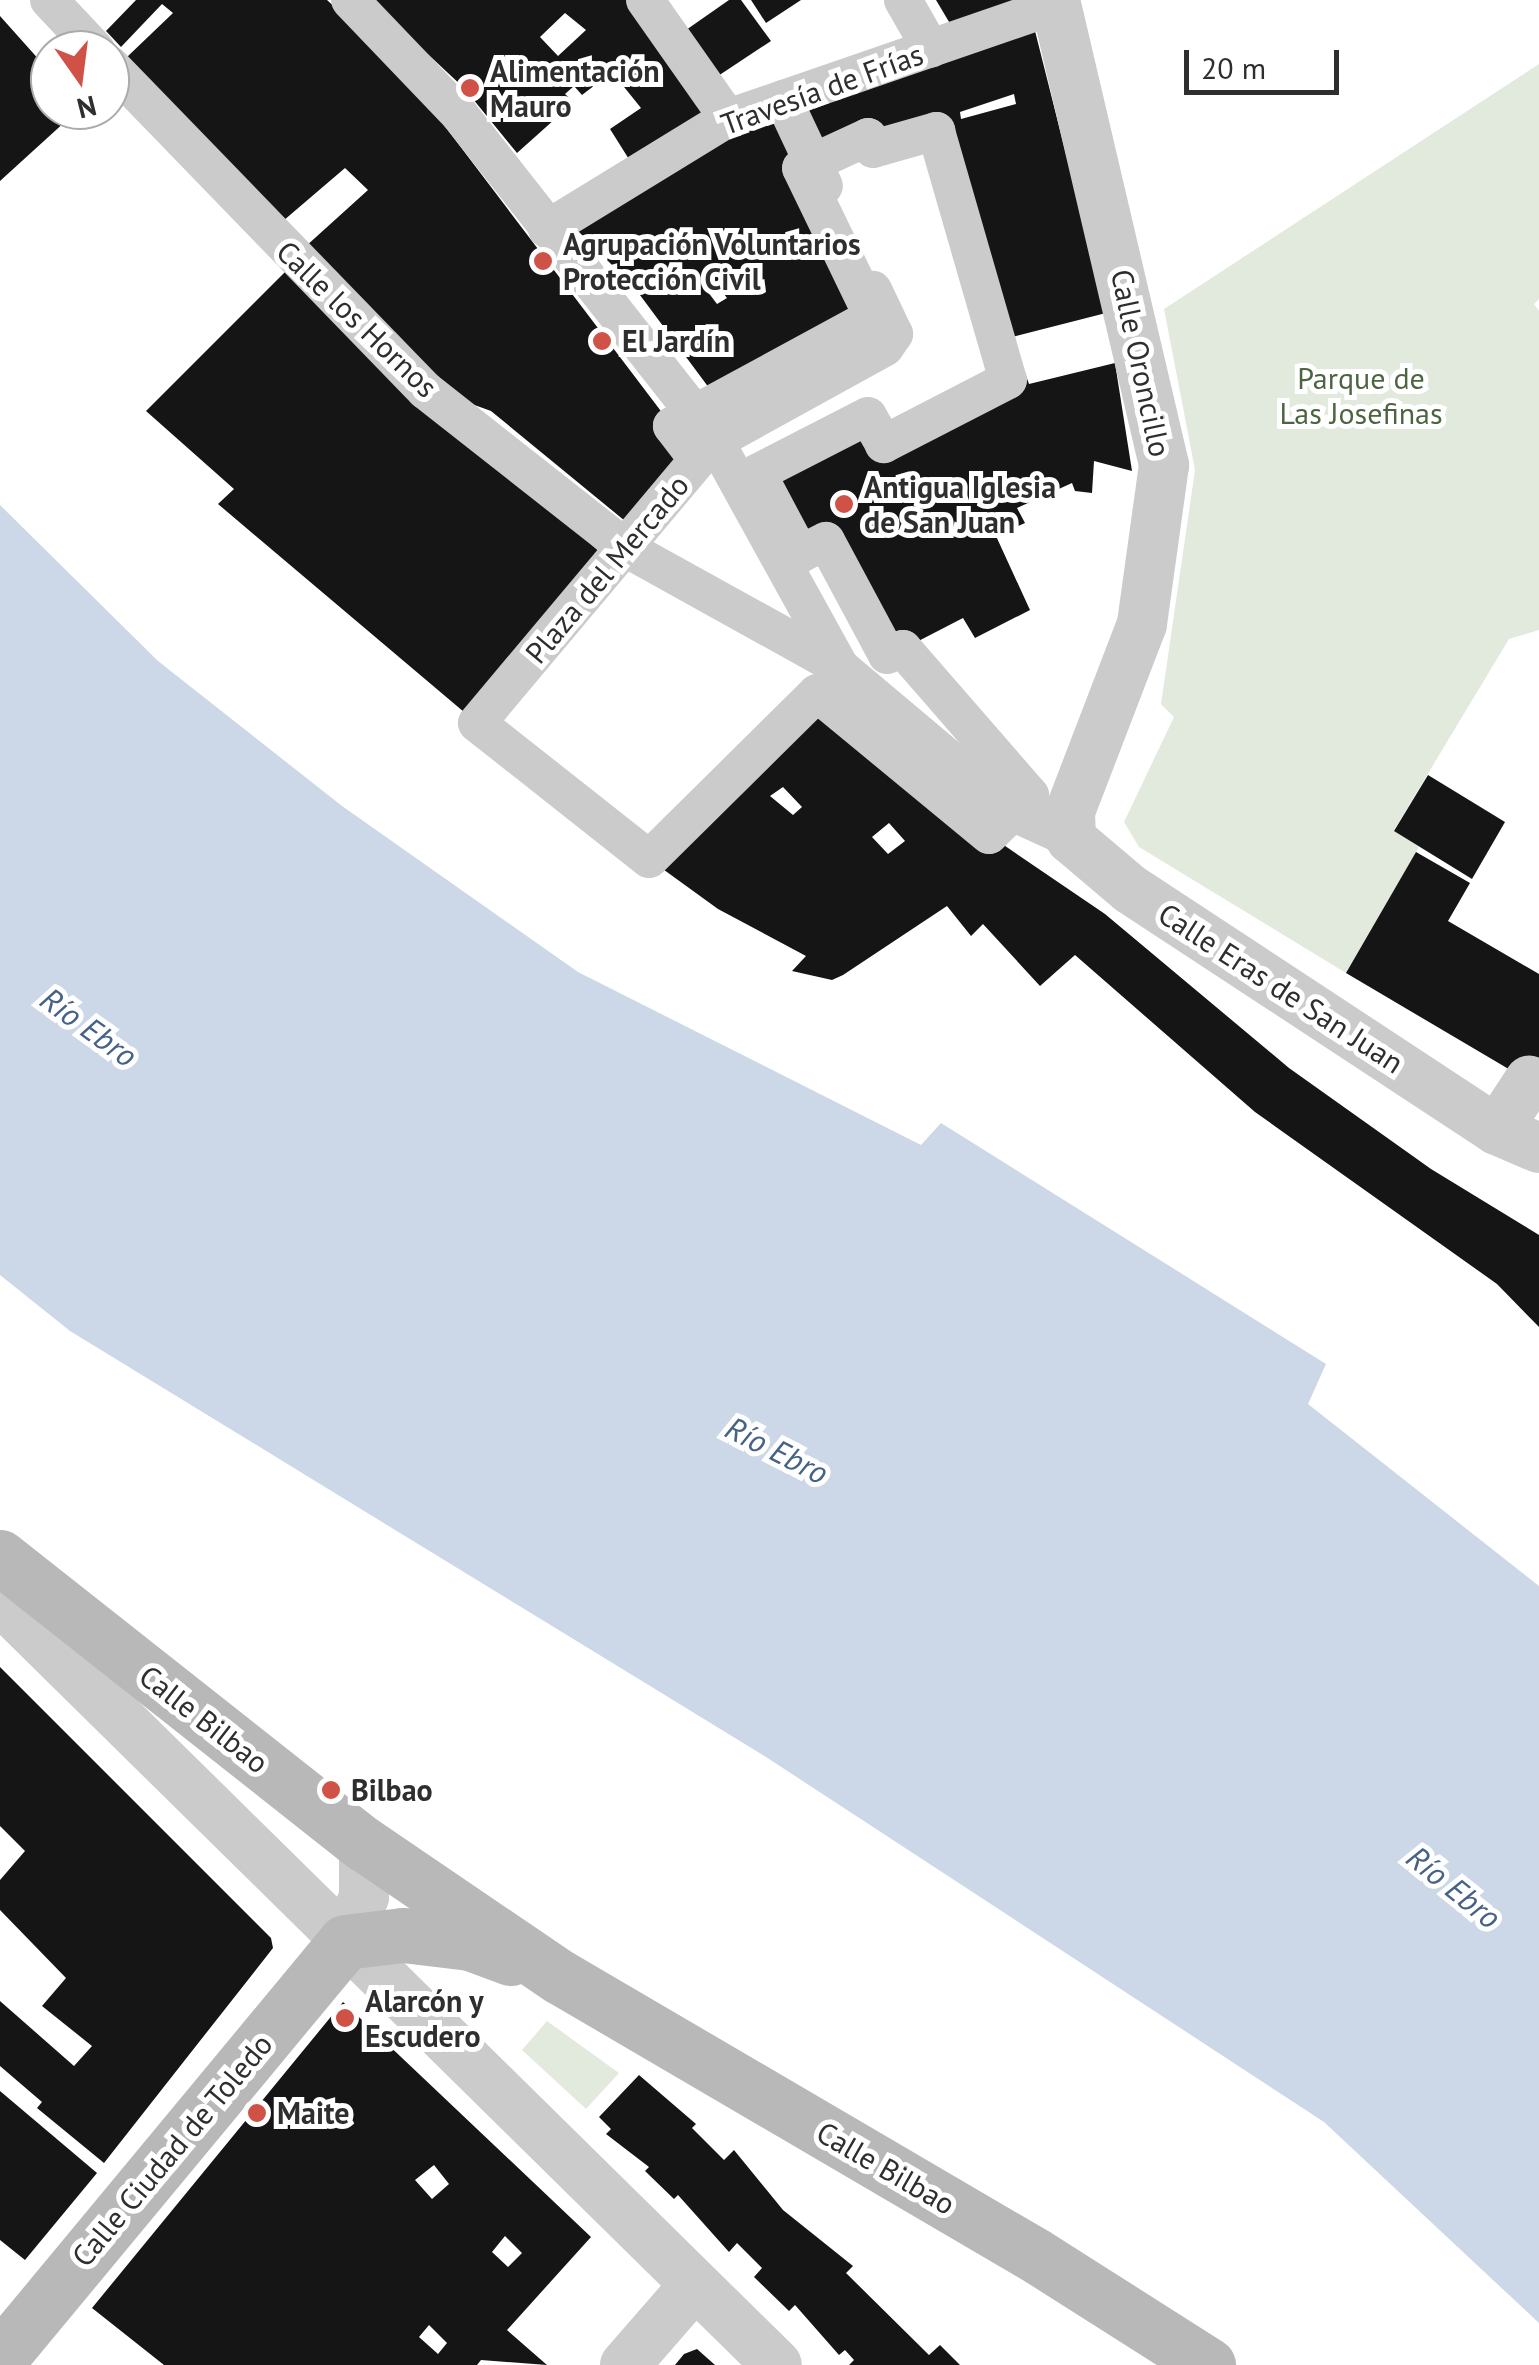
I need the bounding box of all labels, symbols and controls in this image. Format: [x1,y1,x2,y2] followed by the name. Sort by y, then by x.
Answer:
[30,30,130,130] north arrow
[1189,30,1344,92] scale bar
[716,36,928,142] street label: Travesía de Frías
[1201,48,1266,87] text: 20 m
[490,53,660,124] place label: Alimentación Mauro
[459,77,481,99] marker: Alimentación Mauro
[73,87,100,128] text: N
[563,226,861,296] place label: Agrupación Voluntarios Protección Civil
[269,233,445,405] street label: Calle los Hornos
[532,250,554,272] marker: Agrupación Voluntarios Protección Civil
[1104,266,1178,460] street label: Calle Oroncillo
[622,323,730,359] place label: El Jardín
[591,330,613,352] marker: El Jardín
[1279,360,1443,430] park label: Parque de Las Josefinas
[518,468,696,670] street label: Plaza del Mercado
[864,469,1056,540] place label: Antigua Iglesia de San Juan
[833,493,855,515] marker: Antigua Iglesia de San Juan
[1152,895,1410,1081] street label: Calle Eras de San Juan
[33,979,145,1075] water label: Río Ebro
[719,1408,835,1492] water label: Río Ebro
[132,1657,276,1781] street label: Calle Bilbao
[351,1772,433,1808] place label: Bilbao
[320,1779,342,1801] marker: Bilbao
[1399,1838,1509,1936] water label: Río Ebro
[365,1983,484,2054] place label: Alarcón y Escudero
[334,2007,356,2029] marker: Alarcón y Escudero
[64,2026,280,2274] street label: Calle Ciudad de Toledo
[277,2095,350,2131] place label: Maite
[246,2102,268,2124] marker: Maite
[810,2114,962,2222] street label: Calle Bilbao

